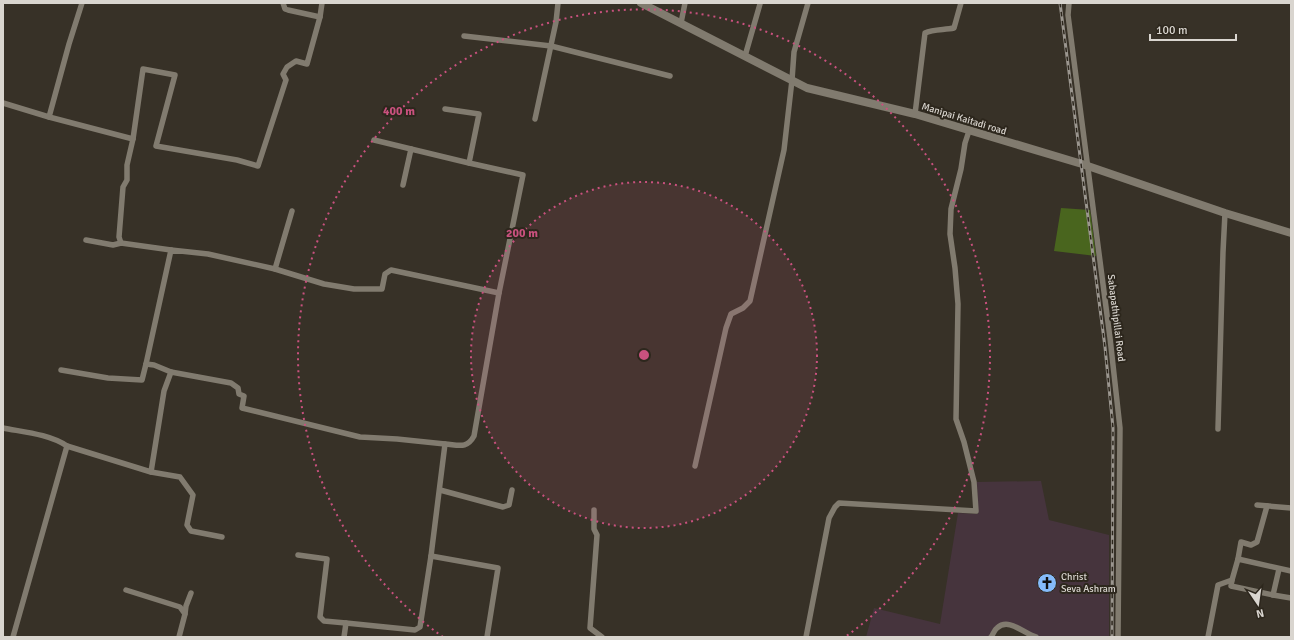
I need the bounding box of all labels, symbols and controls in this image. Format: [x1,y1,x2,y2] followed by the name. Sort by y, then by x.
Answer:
[1150,16,1236,42] scale bar
[1156,23,1188,38] text: 100 m
[920,100,1008,138] street label: Manipai Kaitadi road
[383,104,415,119] text: 400 m
[506,226,538,241] text: 200 m
[1105,274,1127,362] street label: Sabapathipillai Road
[637,348,651,362] centre of rings
[1061,571,1116,595] place label: Christ Seva Ashram
[1036,572,1058,594] church icon: Christ Seva Ashram
[1238,584,1278,624] north arrow
[1255,606,1265,620] text: N

